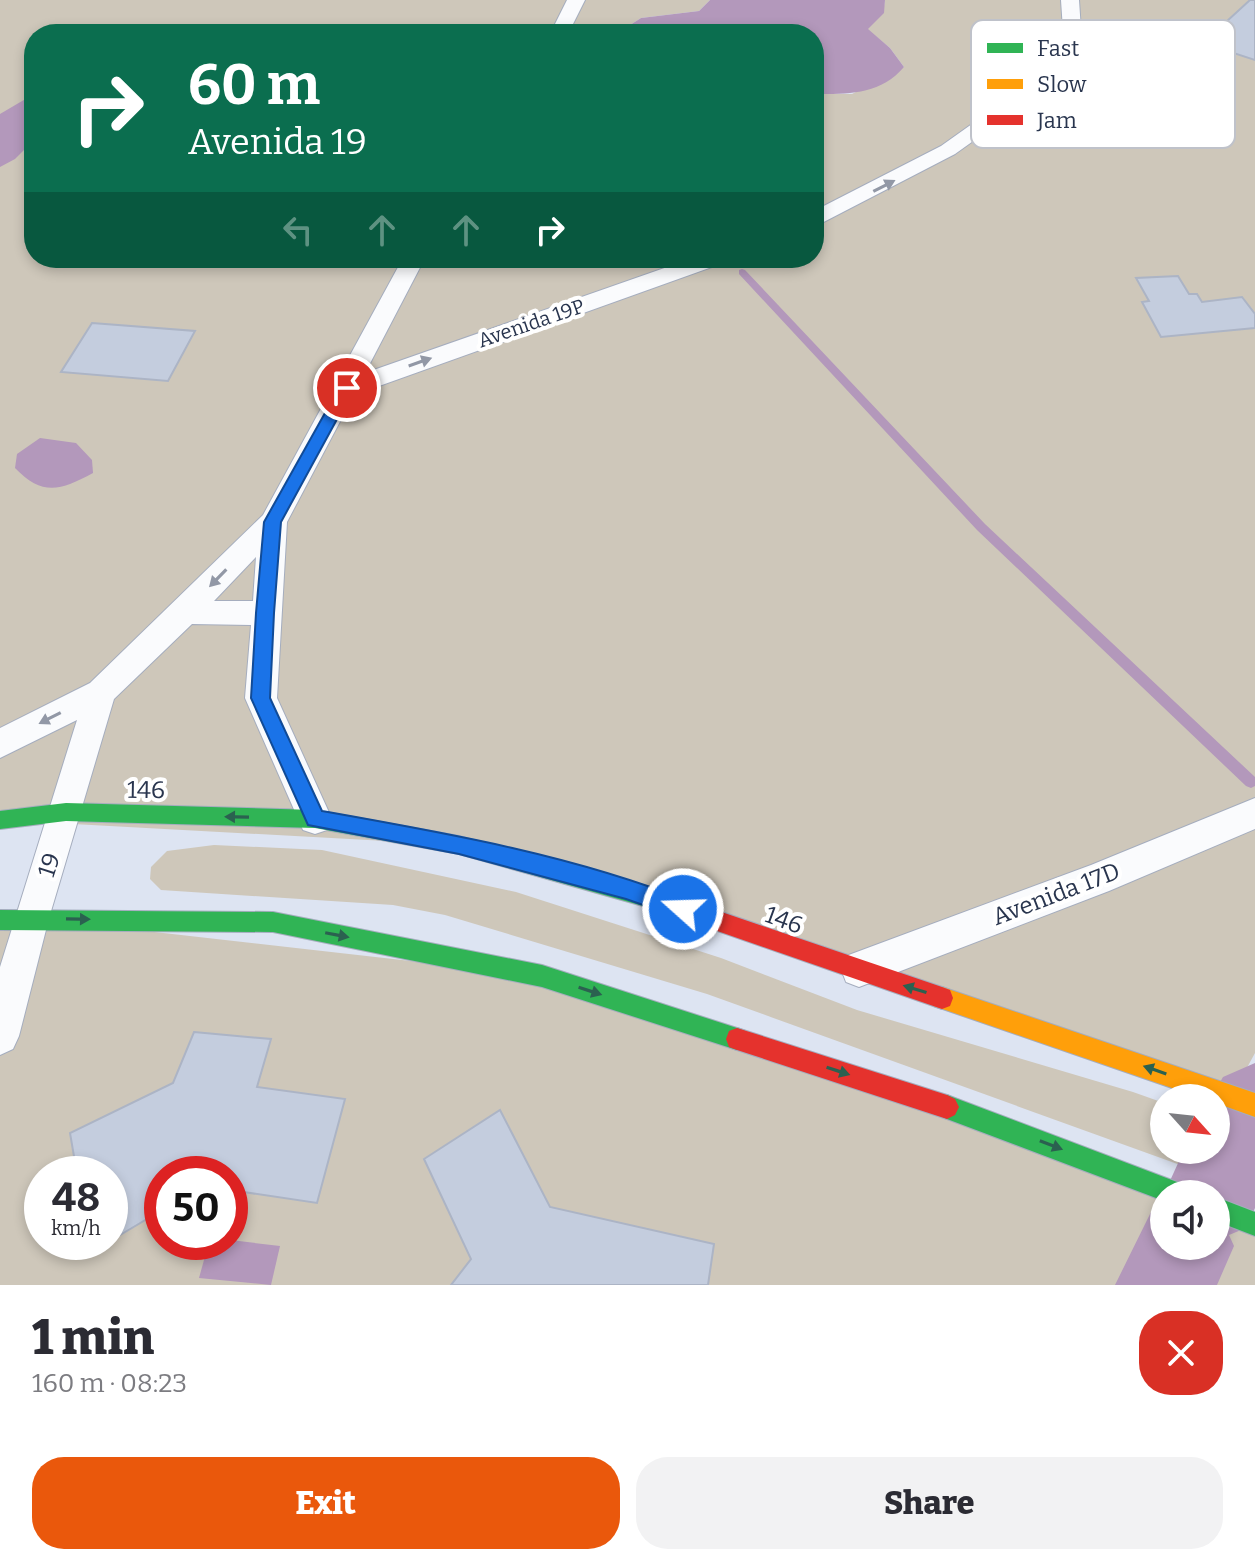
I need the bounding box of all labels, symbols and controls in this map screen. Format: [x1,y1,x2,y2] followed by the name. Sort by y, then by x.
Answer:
[971,20,1235,148] legend
[1037,35,1079,62] text: Fast
[188,52,320,119] text: 60 m
[56,56,160,160] icon: right
[1037,71,1087,98] text: Slow
[1036,107,1077,134] text: Jam
[188,120,367,164] text: Avenida 19
[873,179,896,192] one-way arrow
[276,208,320,252] icon: left
[360,208,404,252] icon: ahead
[444,208,488,252] icon: ahead
[528,208,572,252] icon: right
[475,294,588,352] street label: Avenida 19P
[313,354,381,422] pin
[408,356,432,368] one-way arrow
[325,366,369,410] icon: arrive
[210,568,228,587] one-way arrow
[39,711,62,724] one-way arrow
[127,776,165,804] street label: 146
[224,810,249,823] one-way arrow
[32,849,66,881] street label: 19
[988,857,1124,931] street label: Avenida 17D
[641,867,725,951] position arrow
[761,900,807,940] street label: 146
[66,913,91,925] one-way arrow
[324,929,349,942] one-way arrow
[903,982,927,995] one-way arrow
[579,986,603,998] one-way arrow
[1143,1064,1167,1076] one-way arrow
[826,1066,850,1078] one-way arrow
[1150,1084,1230,1164] north arrow
[1150,1084,1230,1260] map controls
[1039,1139,1063,1152] one-way arrow
[144,1156,248,1260] speed limit sign: 50
[52,1174,100,1222] text: 48
[1150,1180,1230,1260] button: sound
[51,1216,101,1240] text: km/h
[32,1309,154,1367] text: 1 min
[1139,1311,1223,1395] button: close
[32,1368,187,1399] text: 160 m · 08:23
[32,1457,620,1549] button: Exit
[636,1457,1223,1549] button: Share

